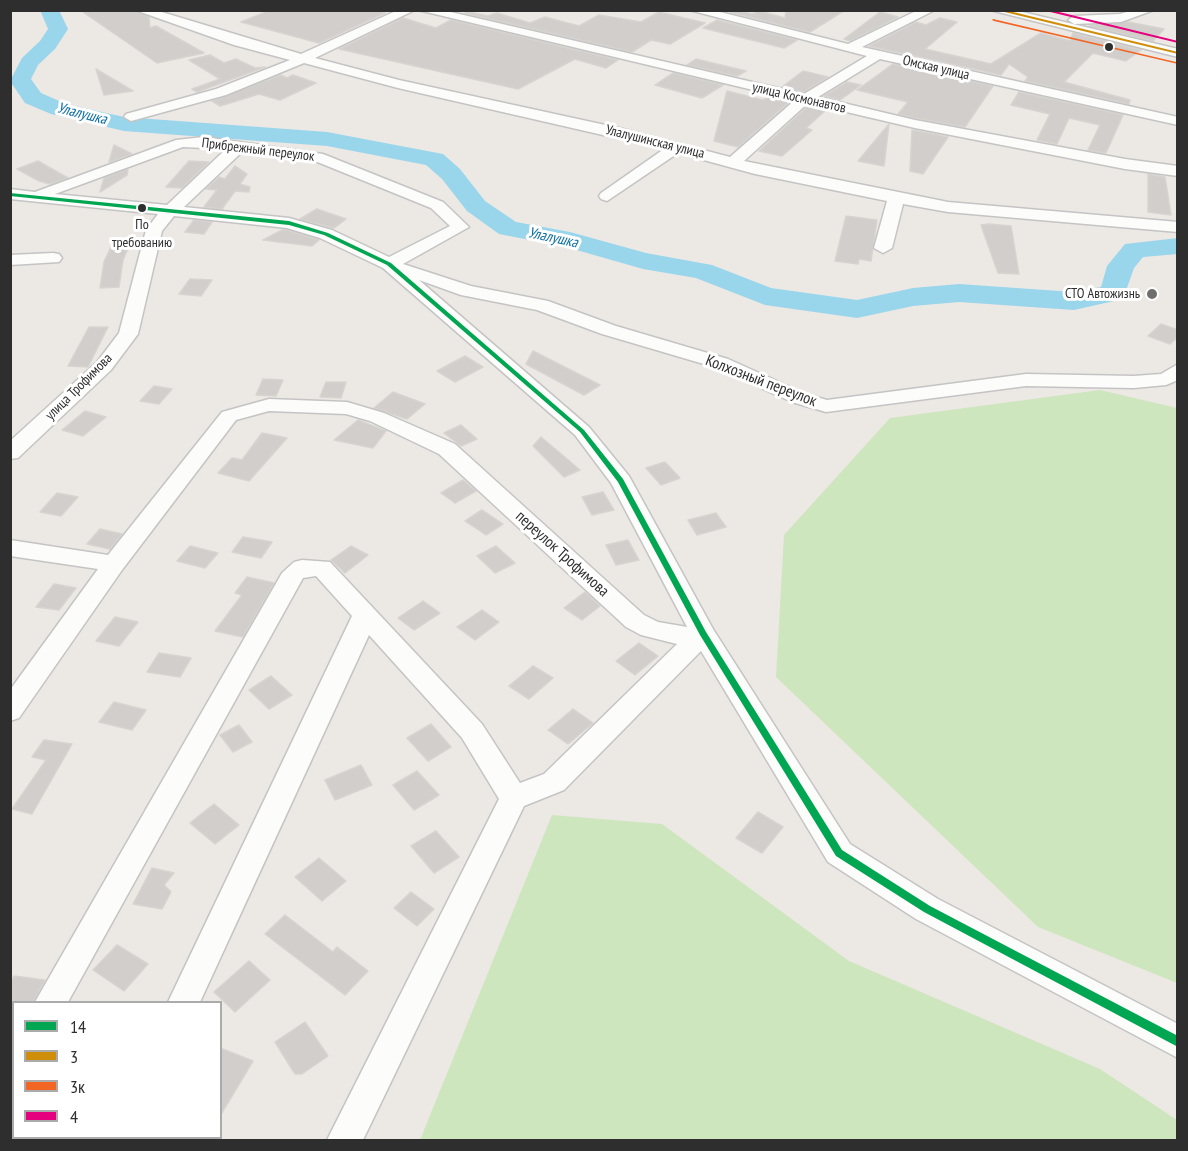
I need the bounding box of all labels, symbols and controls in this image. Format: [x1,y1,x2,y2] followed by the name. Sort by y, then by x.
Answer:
[1103,41,1115,53] unlabelled marker
[901,52,971,84] street label: Омская улица
[751,79,847,117] street label: улица Космонавтов
[55,99,109,129] water label: Улалушка
[604,122,706,162] street label: Улалушинская улица
[201,135,315,165] street label: Прибрежный переулок
[136,202,148,214] marker: По требованию
[112,217,172,250] place label: По требованию
[527,224,579,252] water label: Улалушка
[1065,286,1140,302] place label: СТО Автожизнь
[1145,287,1159,301] marker: СТО Автожизнь
[42,350,116,424] street label: улица Трофимова
[703,351,819,411] street label: Колхозный переулок
[511,507,613,601] street label: переулок Трофимова
[12,1001,222,1139] legend
[70,1015,86,1038] text: 14
[70,1045,78,1068] text: 3
[70,1075,85,1098] text: 3к
[70,1105,78,1128] text: 4

